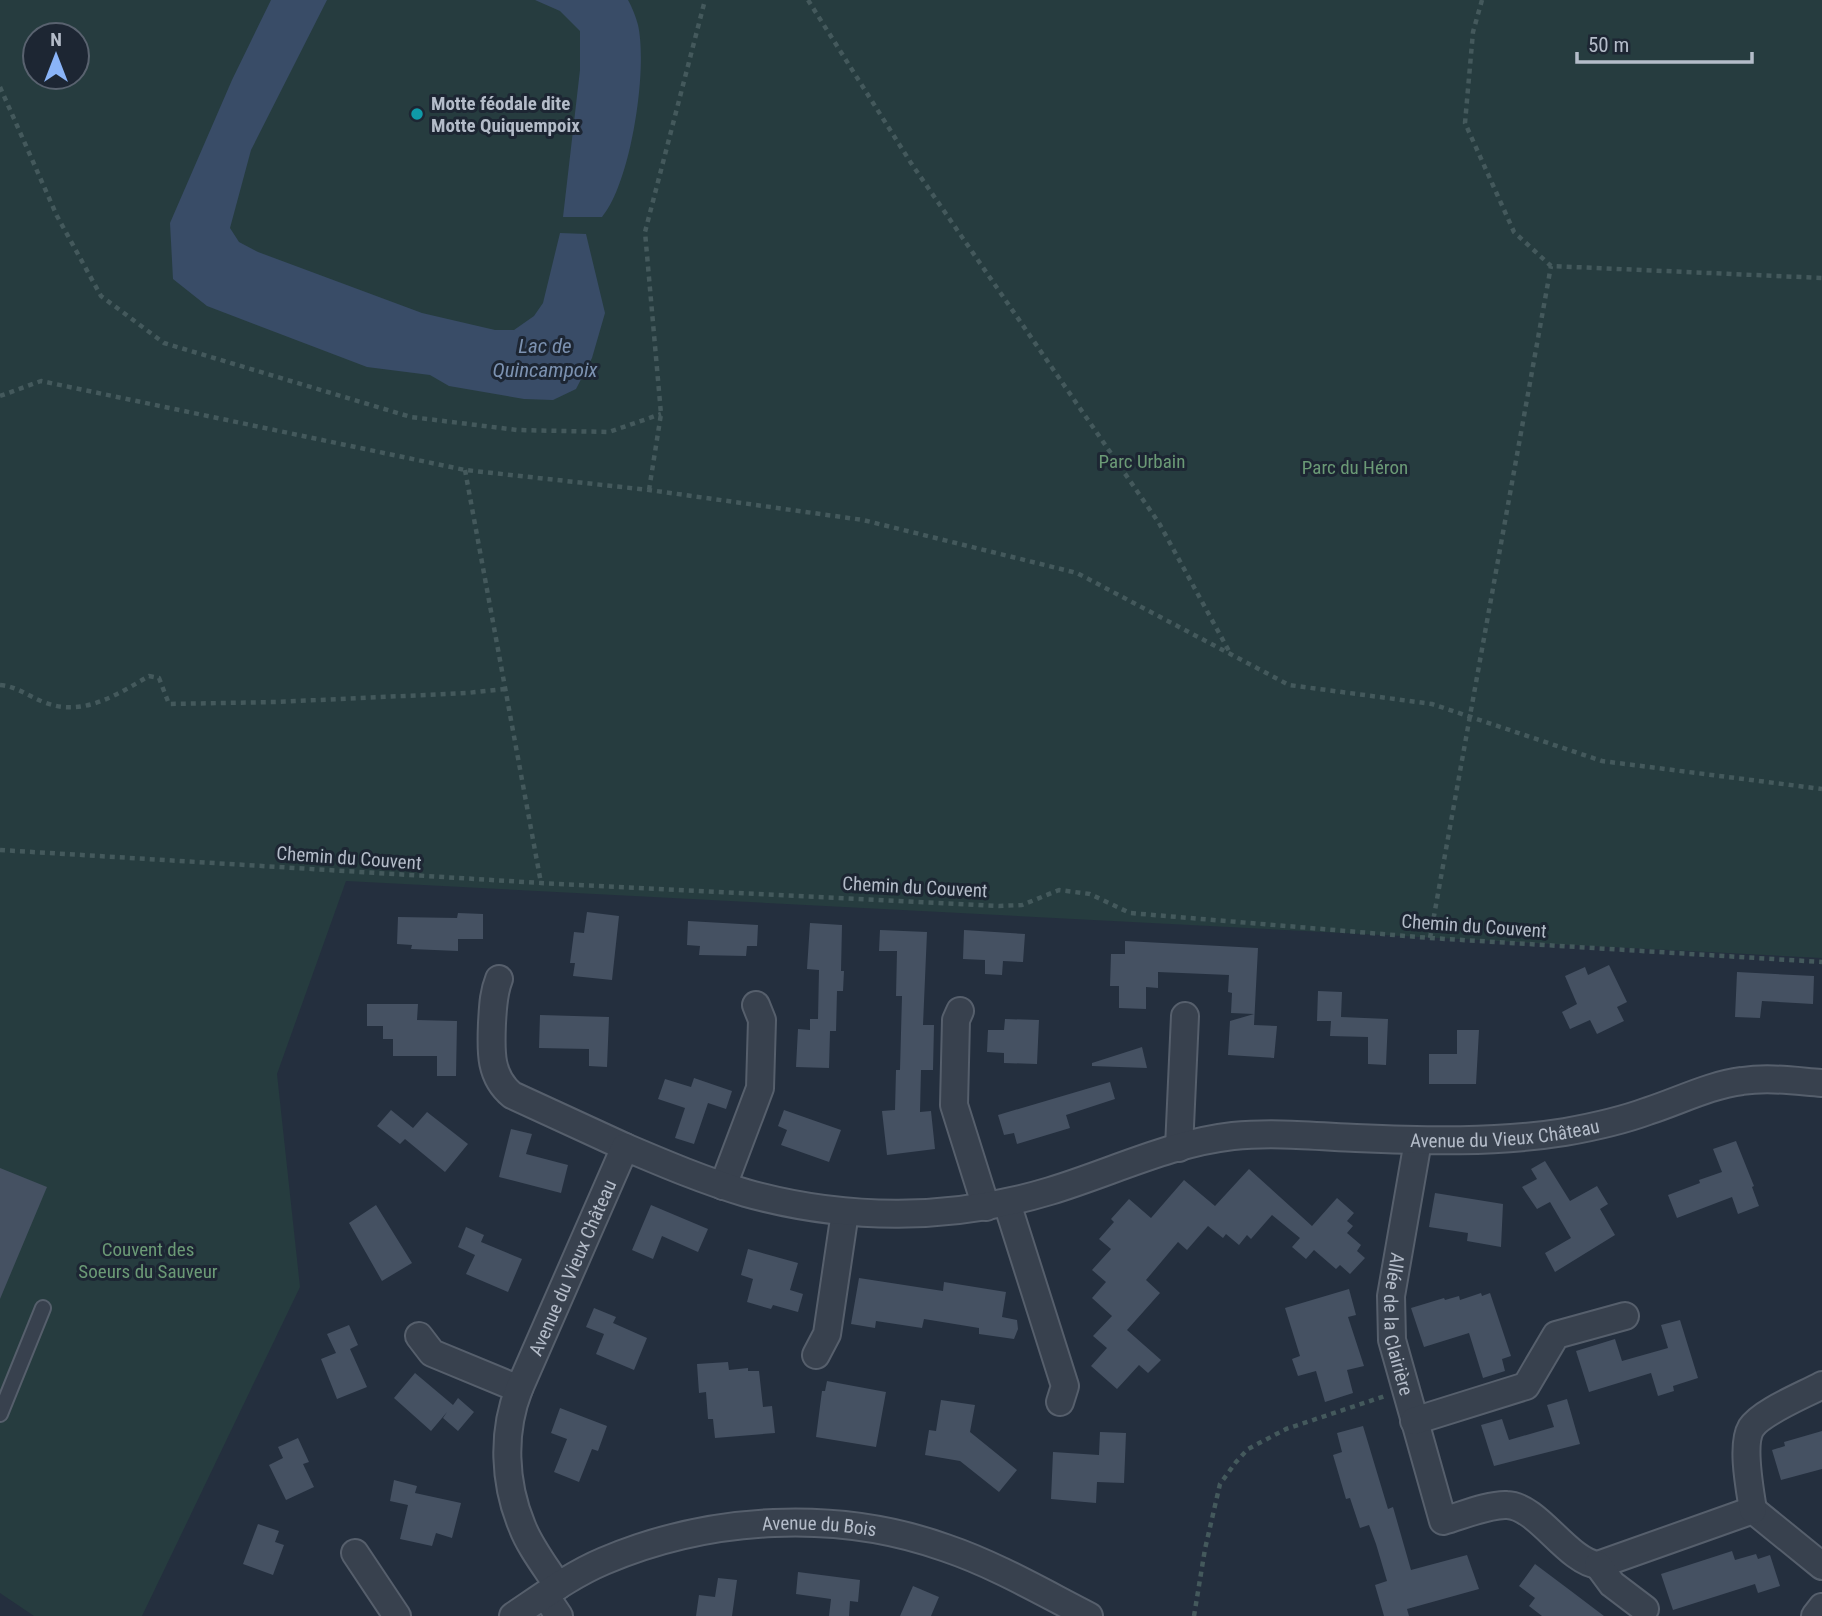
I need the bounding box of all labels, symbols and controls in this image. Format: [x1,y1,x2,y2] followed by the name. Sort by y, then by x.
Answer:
[21,21,91,91] north arrow
[1577,21,1752,65] scale bar
[50,28,62,51] text: N
[1588,33,1629,57] text: 50 m
[431,92,580,137] place label: Motte féodale dite Motte Quiquempoix
[409,106,425,122] marker: Motte féodale dite Motte Quiquempoix
[492,334,599,382] water label: Lac de Quincampoix
[1099,450,1185,473] park label: Parc Urbain
[1302,456,1408,479] park label: Parc du Héron
[276,841,422,875] street label: Chemin du Couvent
[842,872,988,902] street label: Chemin du Couvent
[1401,909,1547,943] street label: Chemin du Couvent
[1410,1114,1601,1152] street label: Avenue du Vieux Château
[524,1176,621,1359] street label: Avenue du Vieux Château
[78,1238,218,1283] park label: Couvent des Soeurs du Sauveur
[1379,1251,1419,1398] street label: Allée de la Clairière
[761,1511,878,1541] street label: Avenue du Bois

